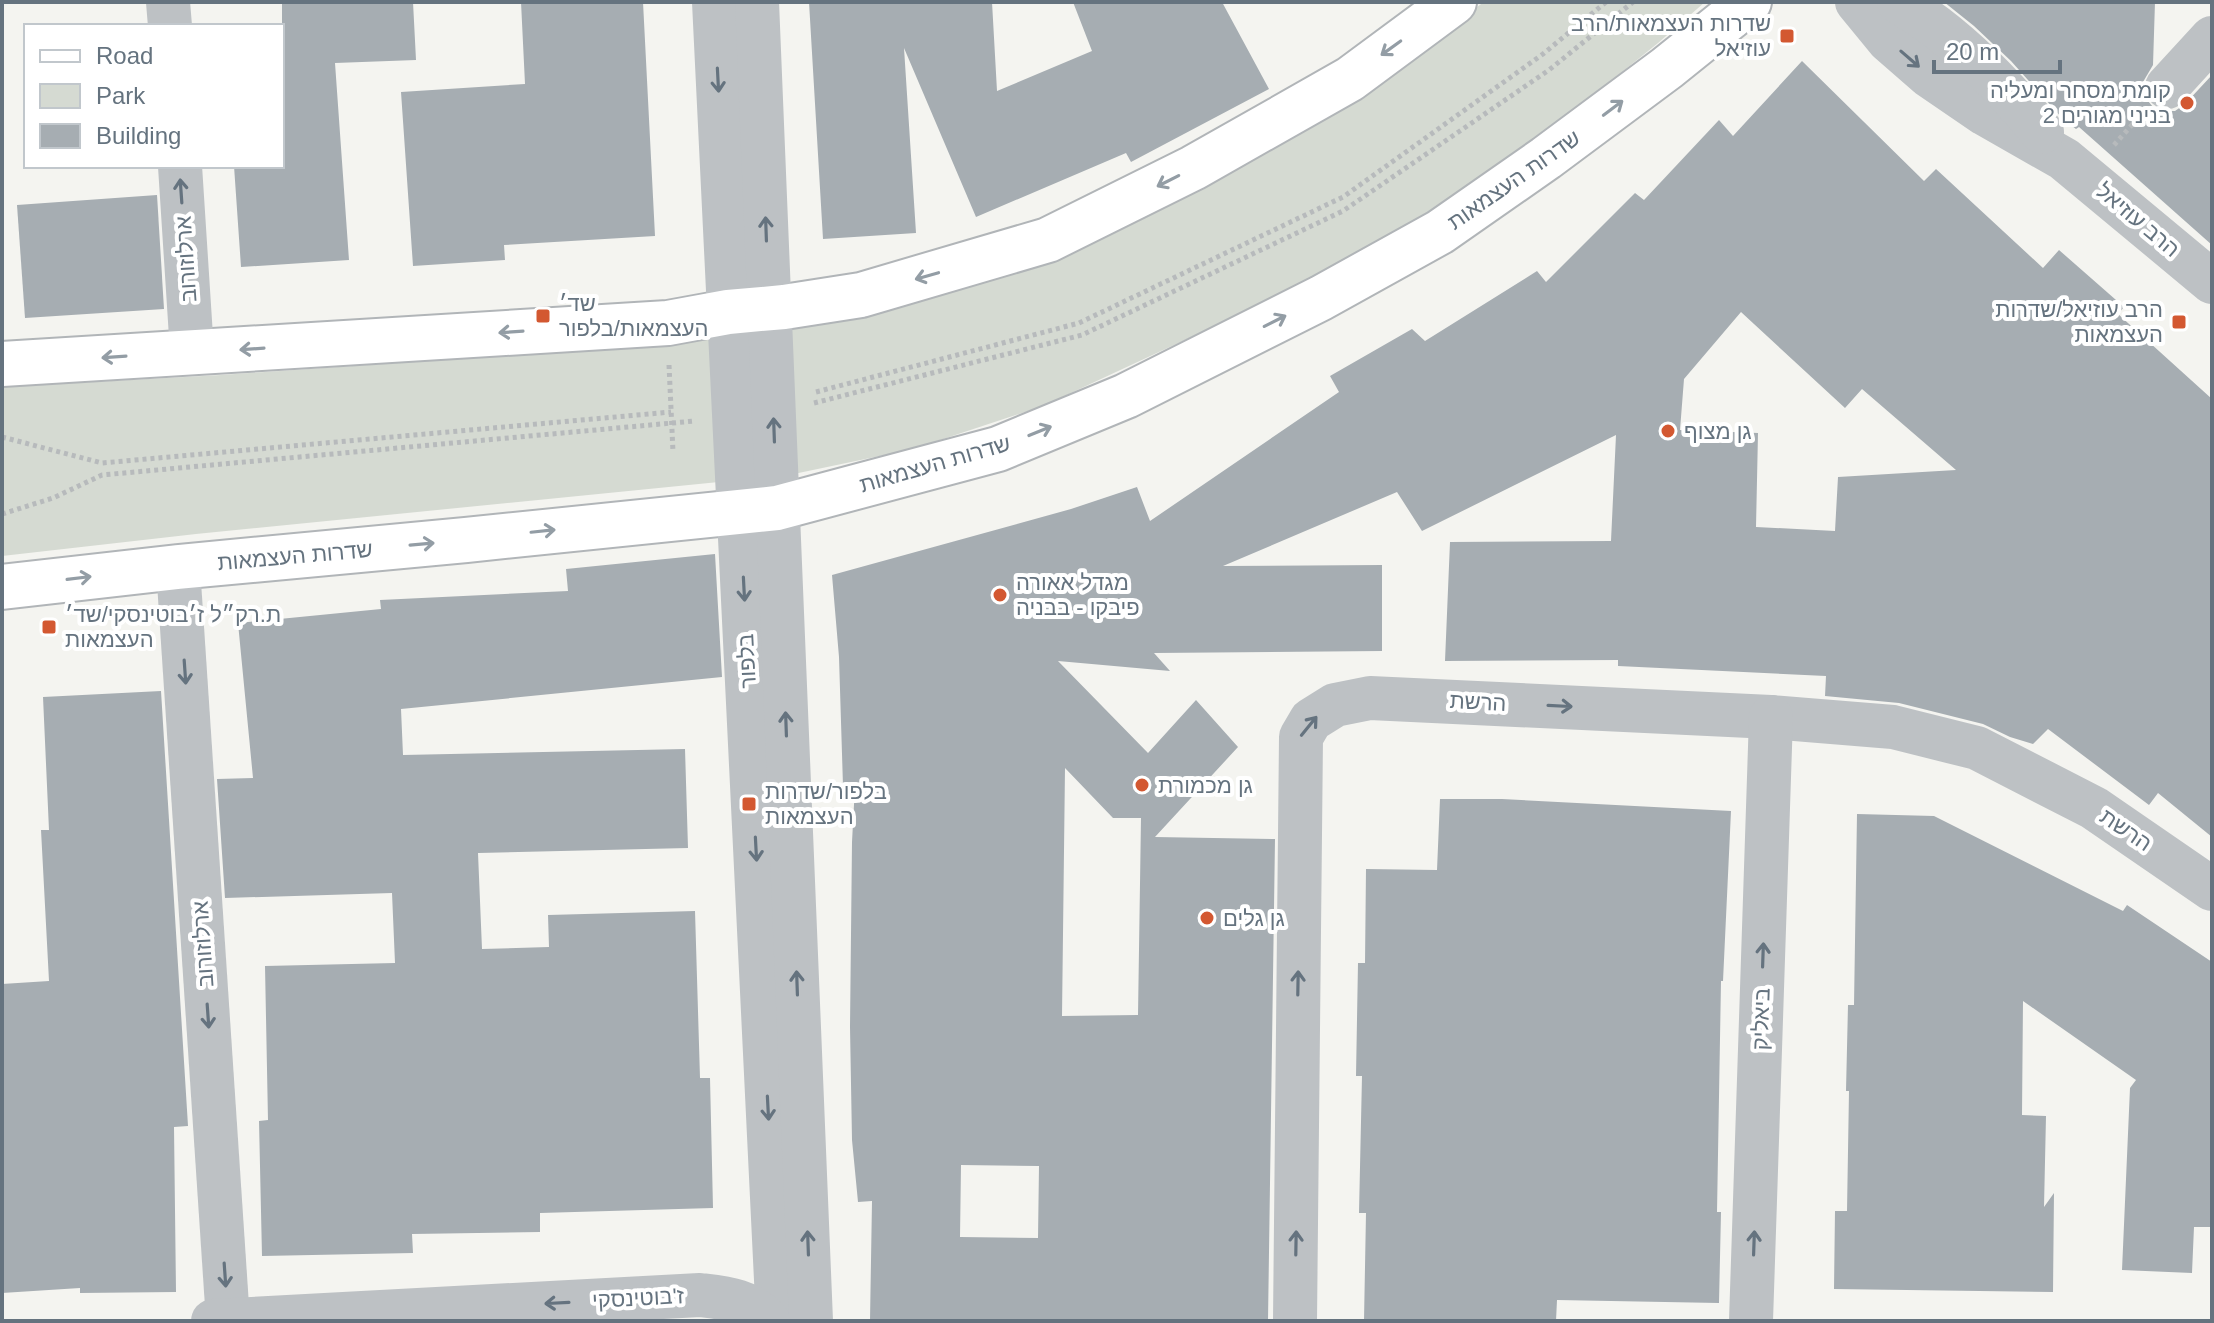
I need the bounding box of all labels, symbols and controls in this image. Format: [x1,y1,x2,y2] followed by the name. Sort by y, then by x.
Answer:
[1571,11,1771,61] place label: שדרות העצמאות/הרב עוזיאל
[24,24,284,168] legend
[1934,24,2060,74] scale bar
[1778,27,1796,45] marker: שדרות העצמאות/הרב עוזיאל
[1946,38,1999,65] text: 20 m
[1381,40,1402,57] one-way arrow
[96,42,153,69] text: Road
[1899,50,1919,68] one-way arrow
[711,66,726,93] one-way arrow
[1990,78,2171,128] place label: קומת מסחר ומעליה 2 בניני מגורים
[96,82,146,109] text: Park
[2178,94,2196,112] marker: קומת מסחר ומעליה 2 בניני מגורים
[1602,100,1623,117] one-way arrow
[96,122,181,149] text: Building
[1443,125,1585,235] street label: שדרות העצמאות
[1156,173,1180,189] one-way arrow
[173,178,188,205] one-way arrow
[2091,178,2185,262] street label: הרב עוזיאל
[171,215,201,303] street label: ארלוזורוב
[759,216,774,243] one-way arrow
[915,270,940,284] one-way arrow
[559,291,709,341] place label: שד׳ העצמאות/בלפור
[1995,297,2163,347] place label: הרב עוזיאל/שדרות העצמאות
[534,307,552,325] marker: שד׳ העצמאות/בלפור
[1263,313,1287,328] one-way arrow
[2170,313,2188,331] marker: הרב עוזיאל/שדרות העצמאות
[499,325,525,340] one-way arrow
[239,341,266,356] one-way arrow
[101,350,128,365] one-way arrow
[767,417,782,444] one-way arrow
[1684,419,1752,444] place label: גן מצוף
[1659,422,1677,440] marker: גן מצוף
[1027,423,1052,438] one-way arrow
[857,431,1013,497] street label: שדרות העצמאות
[530,524,556,539] one-way arrow
[408,536,435,551] one-way arrow
[216,537,374,575] street label: שדרות העצמאות
[1016,570,1140,620] place label: מגדל אאורה פיבקו - בבניה
[66,571,92,586] one-way arrow
[737,575,752,602] one-way arrow
[991,586,1009,604] marker: מגדל אאורה פיבקו - בבניה
[65,602,281,652] place label: ת.רק״ל ז׳בוטינסקי/שד׳ העצמאות
[40,618,58,636] marker: ת.רק״ל ז׳בוטינסקי/שד׳ העצמאות
[733,633,761,689] street label: בלפור
[178,658,193,685] one-way arrow
[1449,688,1507,716] street label: הרשת
[1546,699,1573,714] one-way arrow
[779,711,794,737] one-way arrow
[1300,716,1318,737] one-way arrow
[1158,773,1253,798] place label: גן מכמורת
[1133,776,1151,794] marker: גן מכמורת
[765,779,887,829] place label: בלפור/שדרות העצמאות
[740,795,758,813] marker: בלפור/שדרות העצמאות
[2095,804,2157,856] street label: הרשת
[749,835,764,862] one-way arrow
[188,900,218,988] street label: ארלוזורוב
[1223,906,1285,931] place label: גן גלים
[1198,909,1216,927] marker: גן גלים
[1756,942,1771,969] one-way arrow
[789,970,804,997] one-way arrow
[1291,970,1306,997] one-way arrow
[1747,987,1775,1051] street label: ביאליק
[201,1002,216,1029] one-way arrow
[761,1094,776,1121] one-way arrow
[800,1230,815,1257] one-way arrow
[1288,1230,1304,1257] one-way arrow
[1746,1230,1762,1257] one-way arrow
[218,1261,233,1288] one-way arrow
[591,1283,685,1313] street label: ז'בוטינסקי
[544,1295,571,1310] one-way arrow

